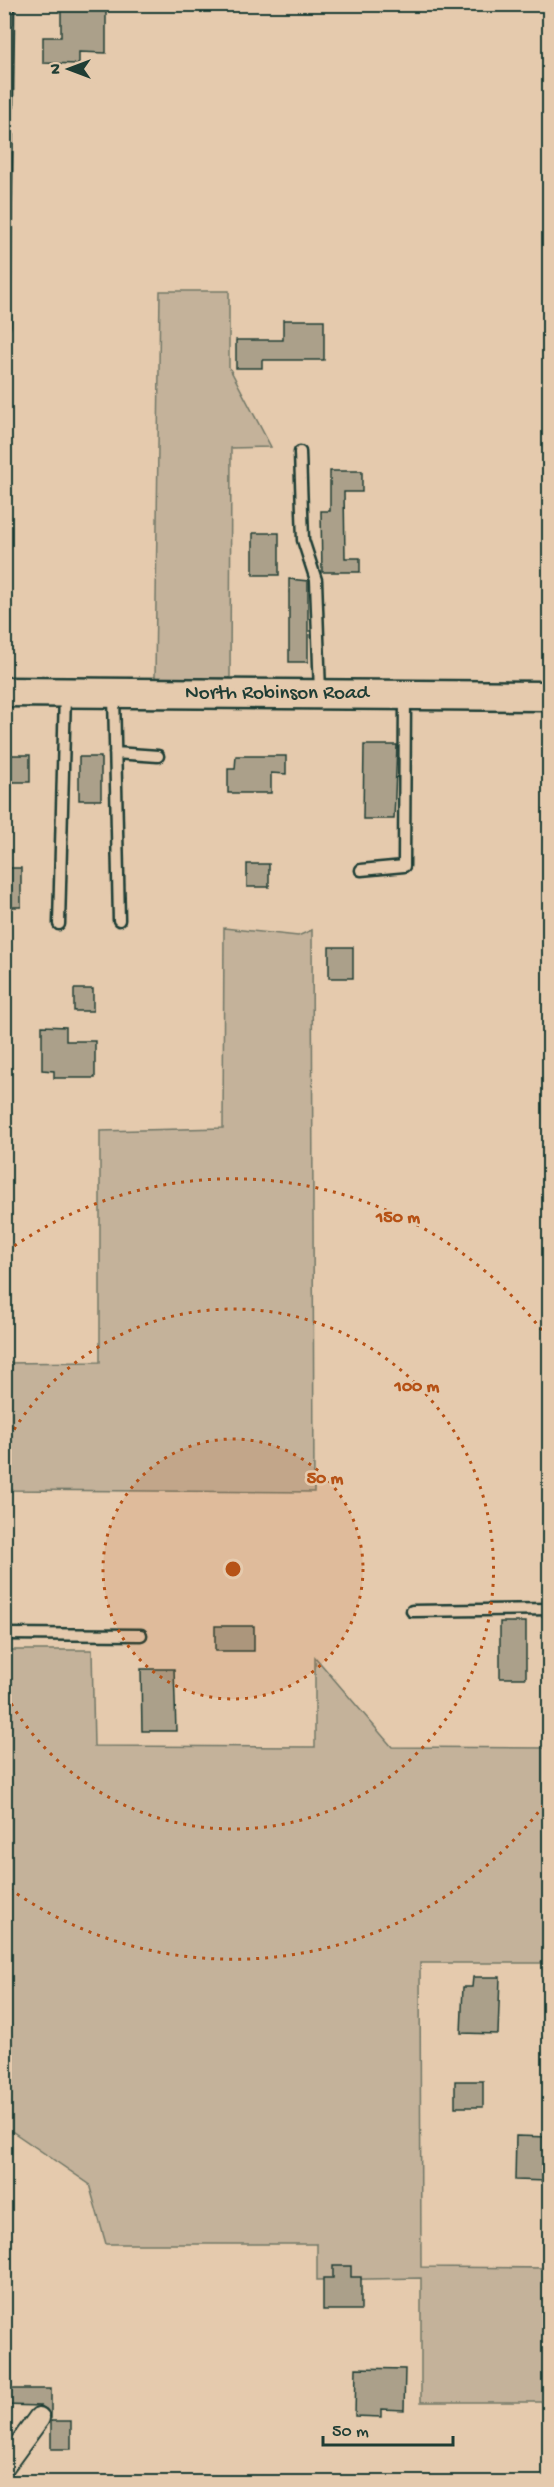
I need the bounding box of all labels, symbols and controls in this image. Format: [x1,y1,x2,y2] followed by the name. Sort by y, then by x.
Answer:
[39,39,99,99] north arrow
[48,63,67,74] text: N
[185,682,371,707] street label: North Robinson Road
[375,1208,420,1229] text: 150 m
[394,1377,440,1398] text: 100 m
[307,1469,344,1490] text: 50 m
[223,1559,243,1579] centre of rings
[323,2409,454,2447] scale bar
[332,2422,369,2443] text: 50 m

